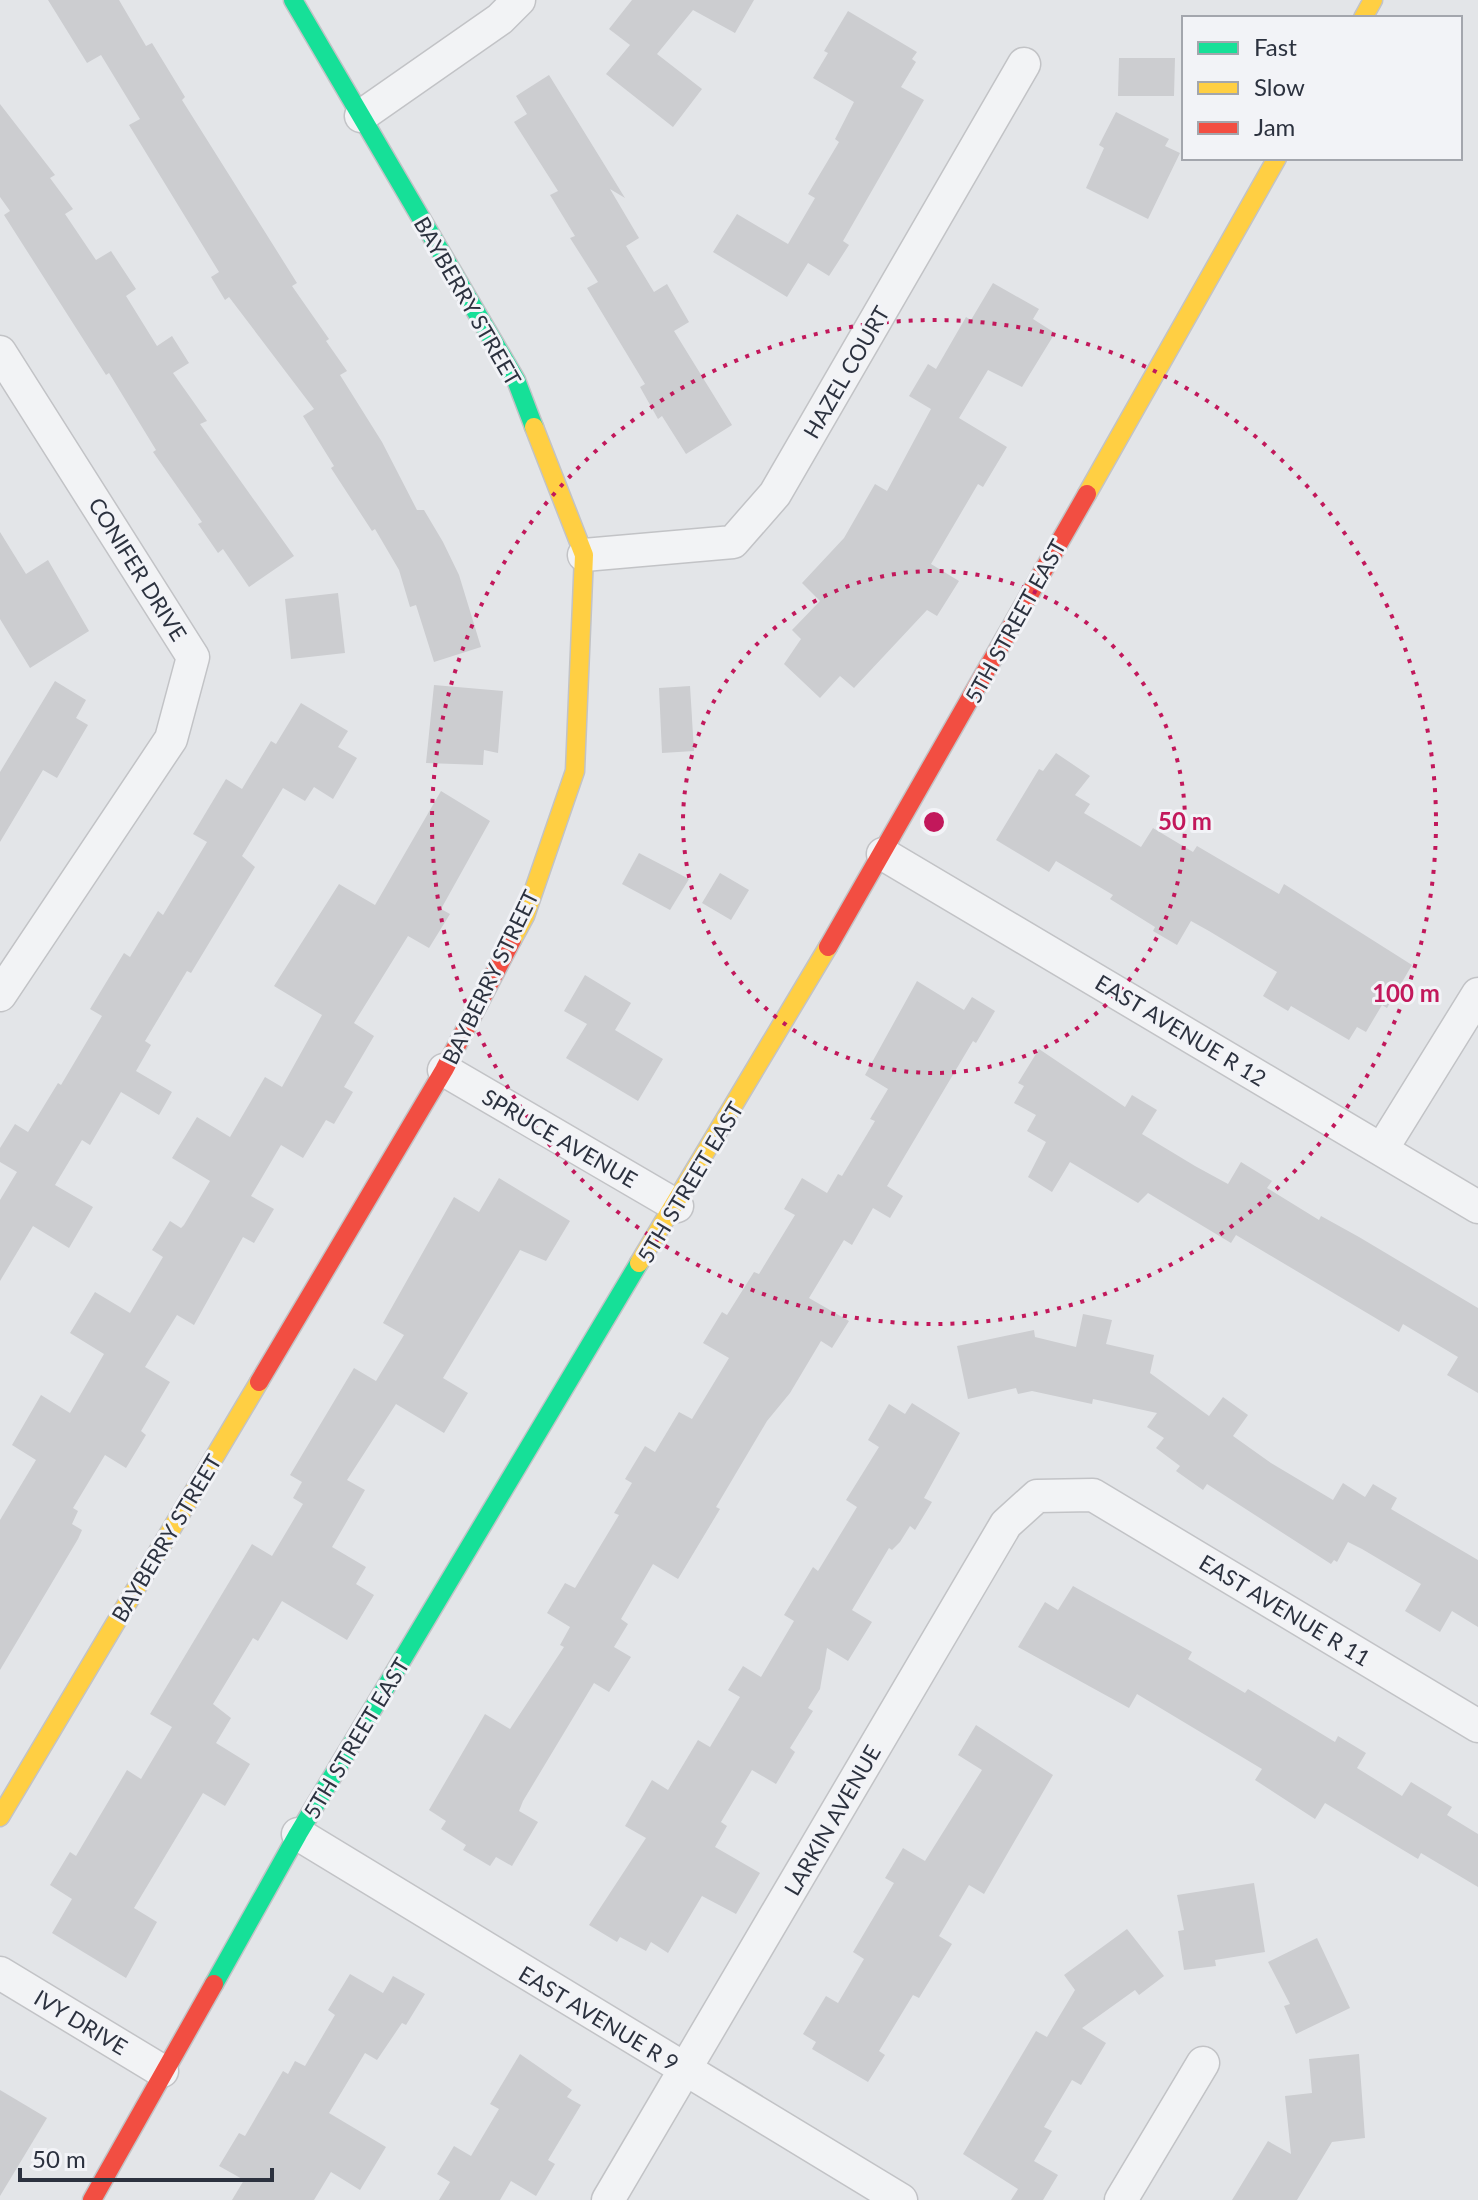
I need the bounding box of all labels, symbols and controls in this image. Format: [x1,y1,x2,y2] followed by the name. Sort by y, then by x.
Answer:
[1182,16,1462,160] legend
[1254,32,1297,61] text: Fast
[1254,72,1305,101] text: Slow
[1254,112,1295,141] text: Jam
[409,212,527,390] street label: BAYBERRY STREET
[797,301,895,443] street label: HAZEL COURT
[83,492,193,646] street label: CONIFER DRIVE
[959,535,1071,707] street label: 5TH STREET EAST
[1158,806,1212,835] text: 50 m
[920,808,948,836] centre of rings
[436,885,544,1069] street label: BAYBERRY STREET
[1091,968,1271,1092] street label: EAST AVENUE R 12
[1372,978,1440,1007] text: 100 m
[478,1083,642,1193] street label: SPRUCE AVENUE
[631,1097,749,1267] street label: 5TH STREET EAST
[105,1449,227,1627] street label: BAYBERRY STREET
[1195,1548,1375,1672] street label: EAST AVENUE R 11
[297,1653,415,1823] street label: 5TH STREET EAST
[778,1740,886,1900] street label: LARKIN AVENUE
[514,1960,684,2076] street label: EAST AVENUE R 9
[30,1984,132,2060] street label: IVY DRIVE
[20,2132,272,2182] scale bar
[32,2144,86,2173] text: 50 m

